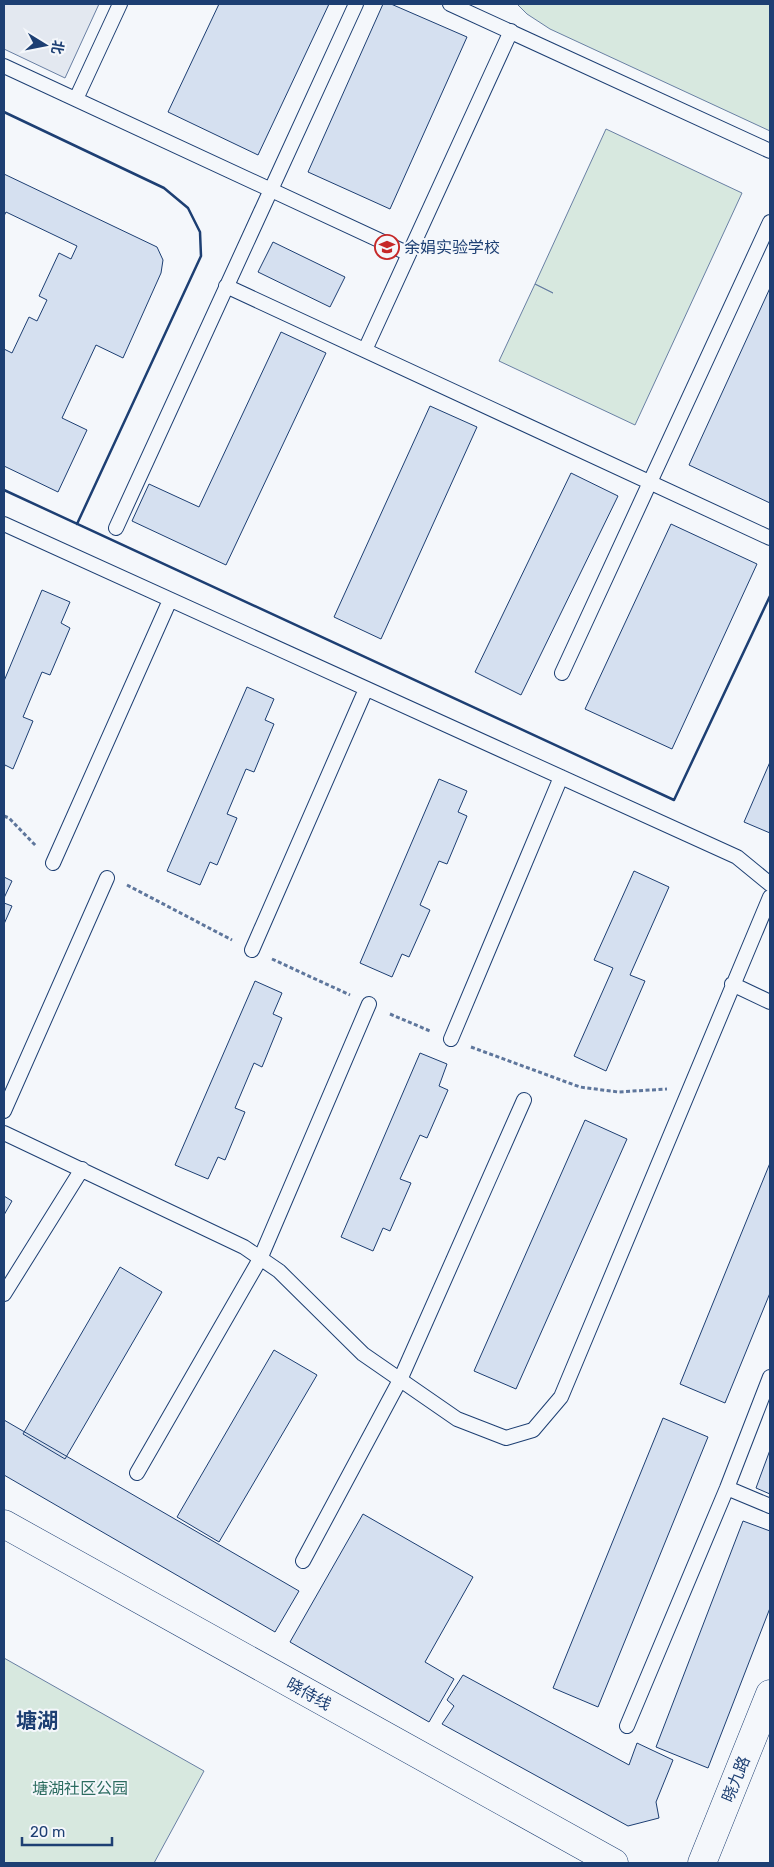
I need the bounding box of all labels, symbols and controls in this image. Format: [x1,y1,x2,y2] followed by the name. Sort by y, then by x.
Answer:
[20,20,70,70] north arrow
[48,39,67,56] text: 北
[374,234,400,260] school or university icon: 余娟实验学校
[404,238,500,257] place label: 余娟实验学校
[283,1674,335,1714] street label: 晓侍线
[16,1708,58,1733] district label: 塘湖
[718,1753,754,1805] street label: 晓九路
[32,1779,128,1798] park label: 塘湖社区公园
[22,1814,112,1846] scale bar
[30,1823,65,1841] text: 20 m

